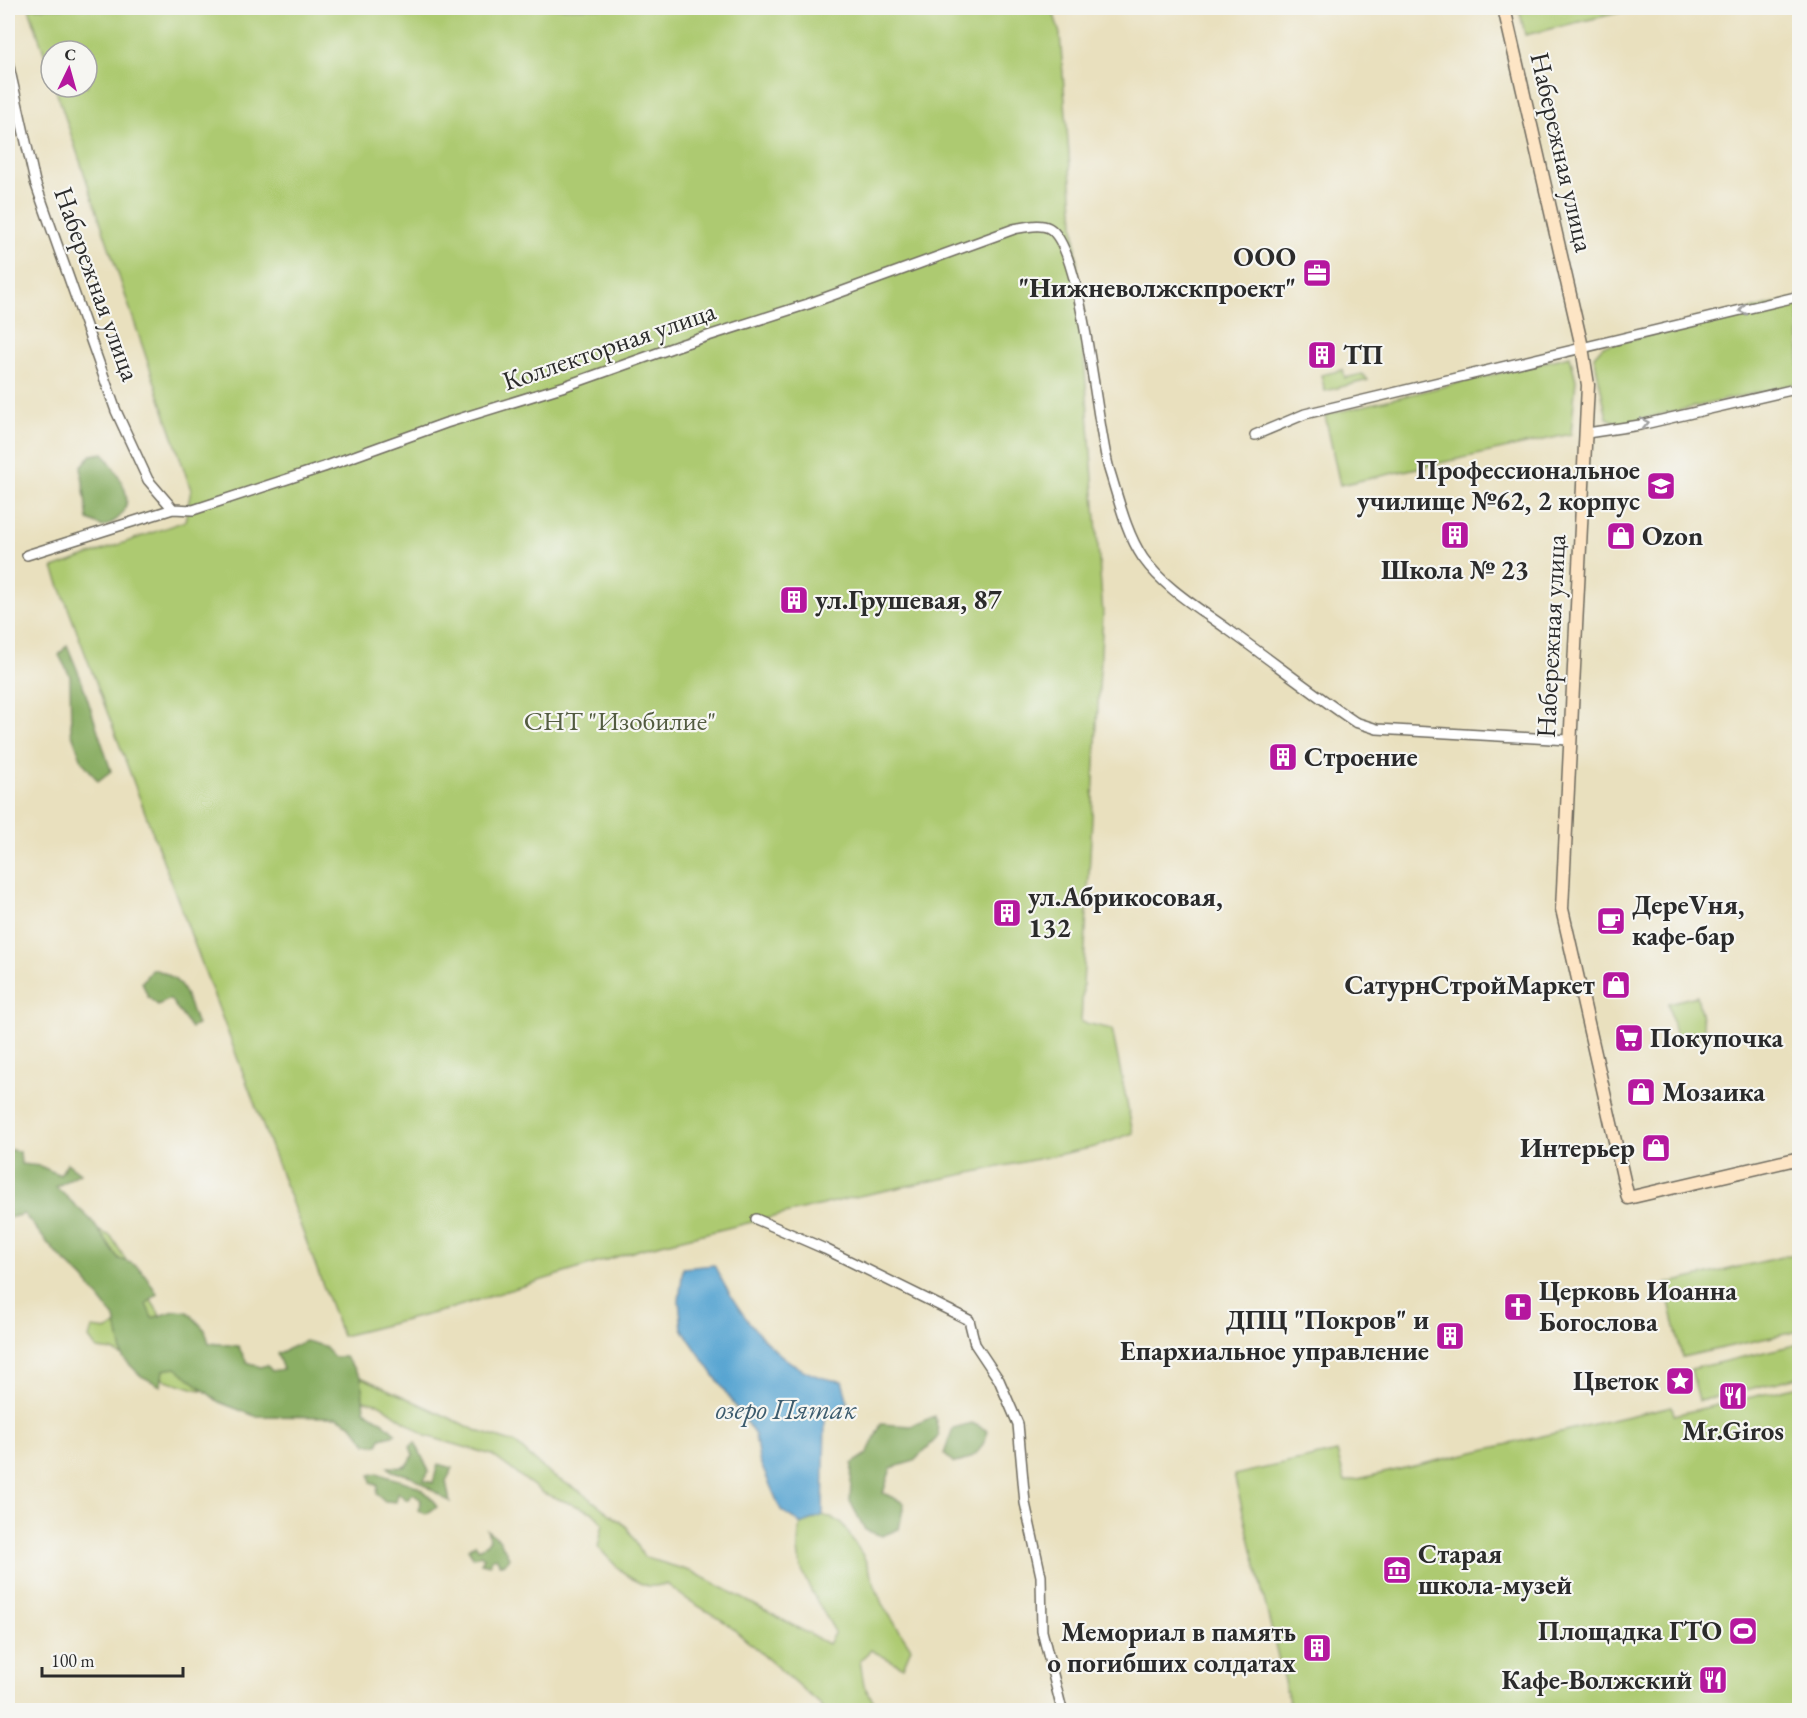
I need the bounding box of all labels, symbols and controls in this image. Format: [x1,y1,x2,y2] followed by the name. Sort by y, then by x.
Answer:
[39,39,99,99] north arrow
[64,44,77,66] text: С
[1522,49,1603,255] street label: Набережная улица
[46,182,149,386] street label: Набережная улица
[1018,239,1296,305] place label: ООО "Нижневолжскпроект"
[1301,257,1333,289] office icon: ООО "Нижневолжскпроект"
[498,293,720,398] street label: Коллекторная улица
[1738,302,1748,315] one-way arrow
[1343,337,1383,372] place label: ТП
[1306,339,1338,371] building icon: ТП
[1640,417,1650,430] one-way arrow
[1357,452,1640,518] place label: Профессиональное училище №62, 2 корпус
[1645,470,1677,502] school or university icon: Профессиональное училище №62, 2 корпус
[1642,518,1703,553] place label: Ozon
[1439,519,1471,551] building icon: Школа № 23
[1605,520,1637,552] shop icon: Ozon
[1528,533,1573,739] street label: Набережная улица
[1381,552,1529,587] place label: Школа № 23
[815,582,1003,617] place label: ул.Грушевая, 87
[778,584,810,616] building icon: ул.Грушевая, 87
[524,703,716,738] park label: СНТ "Изобилие"
[1304,739,1418,774] place label: Строение
[1267,741,1299,773] building icon: Строение
[1028,879,1223,945] place label: ул.Абрикосовая, 132
[1632,887,1745,953] place label: ДереVня, кафе-бар
[991,897,1023,929] building icon: ул.Абрикосовая, 132
[1595,905,1627,937] cafe icon: ДереVня, кафе-бар
[1345,967,1595,1002] place label: СатурнСтройМаркет
[1600,969,1632,1001] shop icon: СатурнСтройМаркет
[1650,1020,1783,1055] place label: Покупочка
[1613,1022,1645,1054] supermarket icon: Покупочка
[1662,1074,1765,1109] place label: Мозаика
[1625,1076,1657,1108] shop icon: Мозаика
[1520,1130,1635,1165] place label: Интерьер
[1640,1132,1672,1164] shop icon: Интерьер
[1539,1273,1737,1339] place label: Церковь Иоанна Богослова
[1502,1291,1534,1323] church icon: Церковь Иоанна Богослова
[1120,1302,1429,1368] place label: ДПЦ "Покров" и Епархиальное управление
[1434,1320,1466,1352] building icon: ДПЦ "Покров" и Епархиальное управление
[1573,1363,1659,1398] place label: Цветок
[1664,1365,1696,1397] place icon: Цветок
[1717,1380,1749,1412] restaurant icon: Mr.Giros
[715,1391,857,1427] water label: озеро Пятак
[1682,1413,1784,1448] place label: Mr.Giros
[1418,1536,1572,1602] place label: Старая школа-музей
[1381,1554,1413,1586] museum icon: Старая школа-музей
[1538,1613,1722,1648] place label: Площадка ГТО
[1047,1614,1296,1680] place label: Мемориал в память о погибших солдатах
[1727,1615,1759,1647] sports icon: Площадка ГТО
[1301,1632,1333,1664] building icon: Мемориал в память о погибших солдатах
[42,1640,183,1678] scale bar
[51,1649,95,1672] text: 100 m
[1502,1662,1692,1697] place label: Кафе-Волжский
[1697,1664,1729,1696] restaurant icon: Кафе-Волжский

